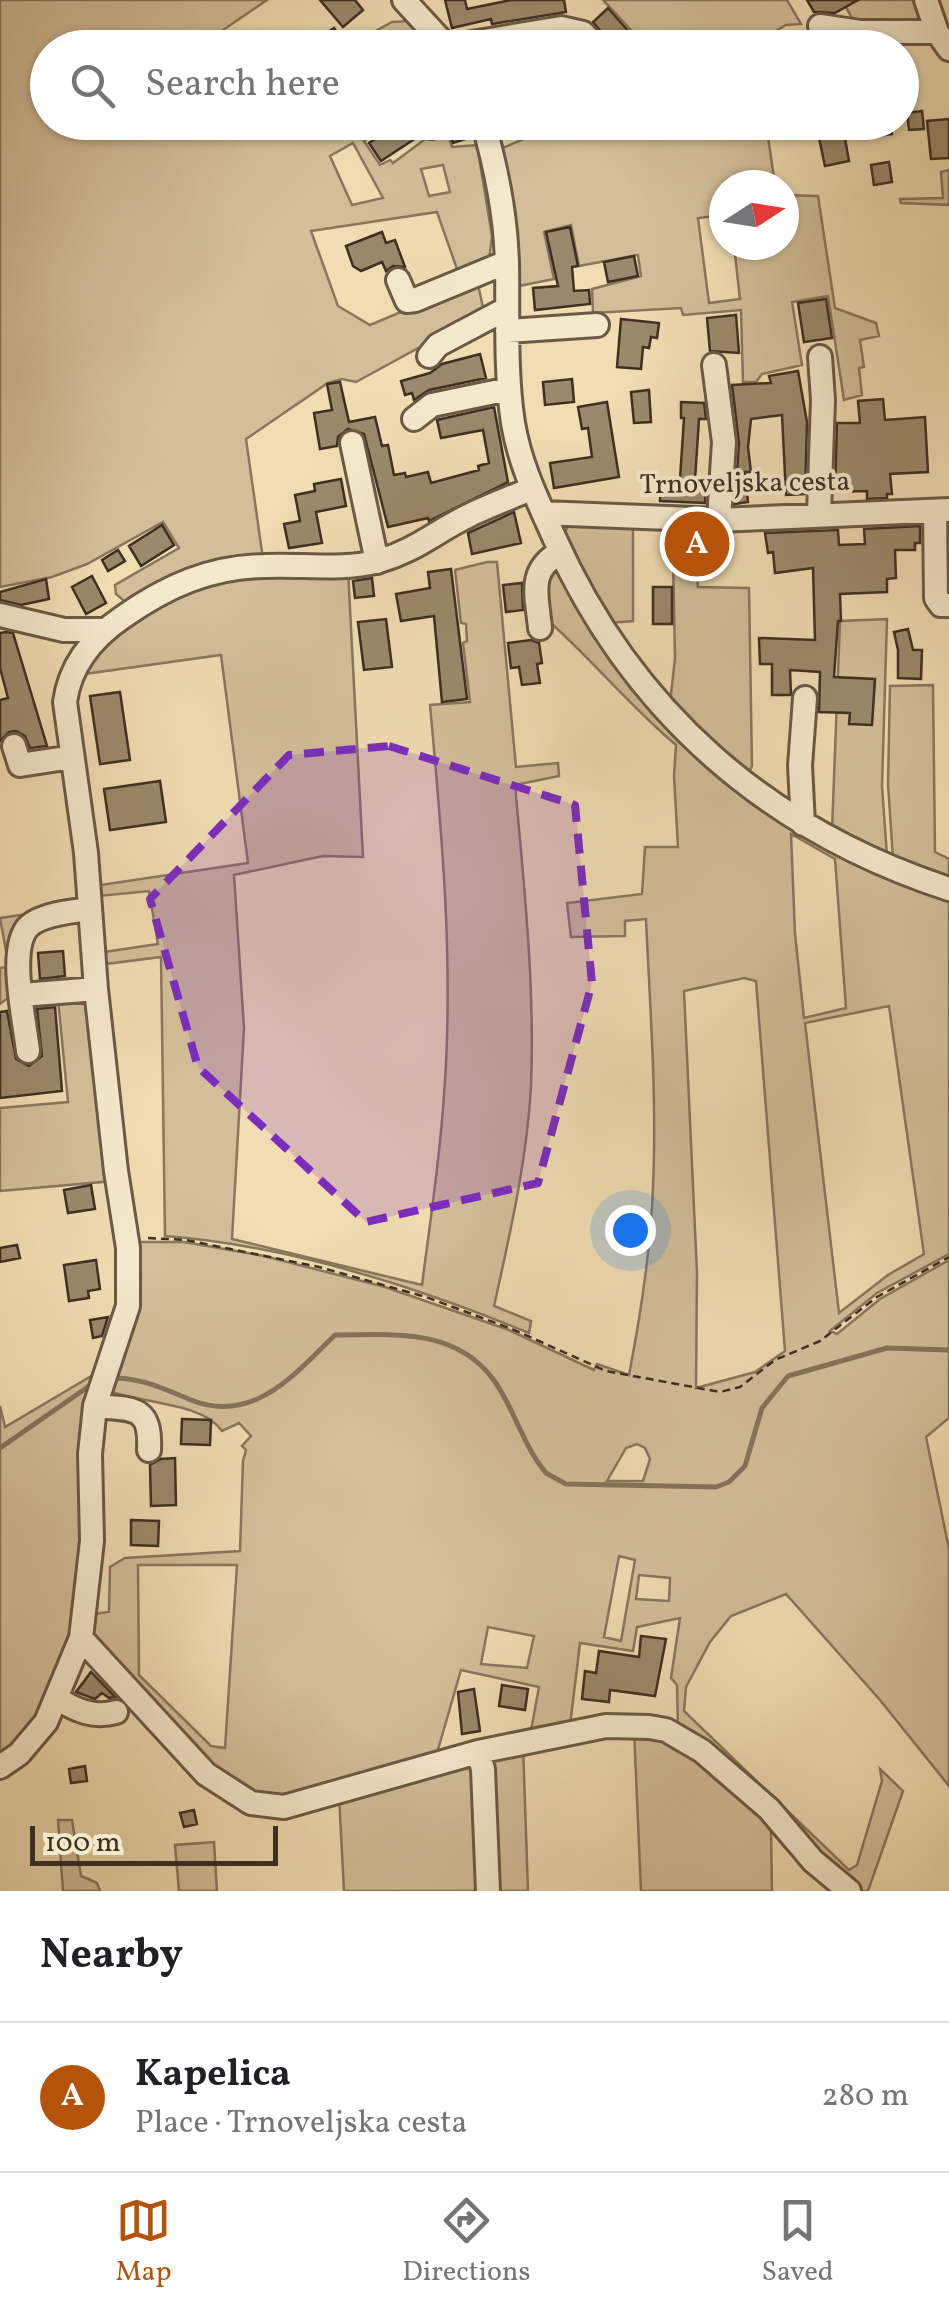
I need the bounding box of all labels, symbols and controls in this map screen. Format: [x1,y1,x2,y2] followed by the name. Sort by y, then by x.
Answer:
[30,30,919,140] search box
[65,58,120,113] icon: search
[145,59,340,112] text: Search here
[709,170,799,260] north arrow
[639,463,851,505] street label: Trnoveljska cesta
[664,506,730,582] pin: A
[605,1205,656,1256] your location
[30,1821,278,1866] scale bar
[45,1824,120,1863] text: 100 m
[40,1927,183,1986] text: Nearby
[135,2049,291,2102] text: Kapelica
[61,2075,84,2119] text: A
[822,2075,909,2119] text: 280 m
[135,2102,468,2146] text: Place · Trnoveljska cesta
[115,2193,171,2292] tab: Map
[402,2193,531,2292] tab: Directions
[761,2193,834,2292] tab: Saved

